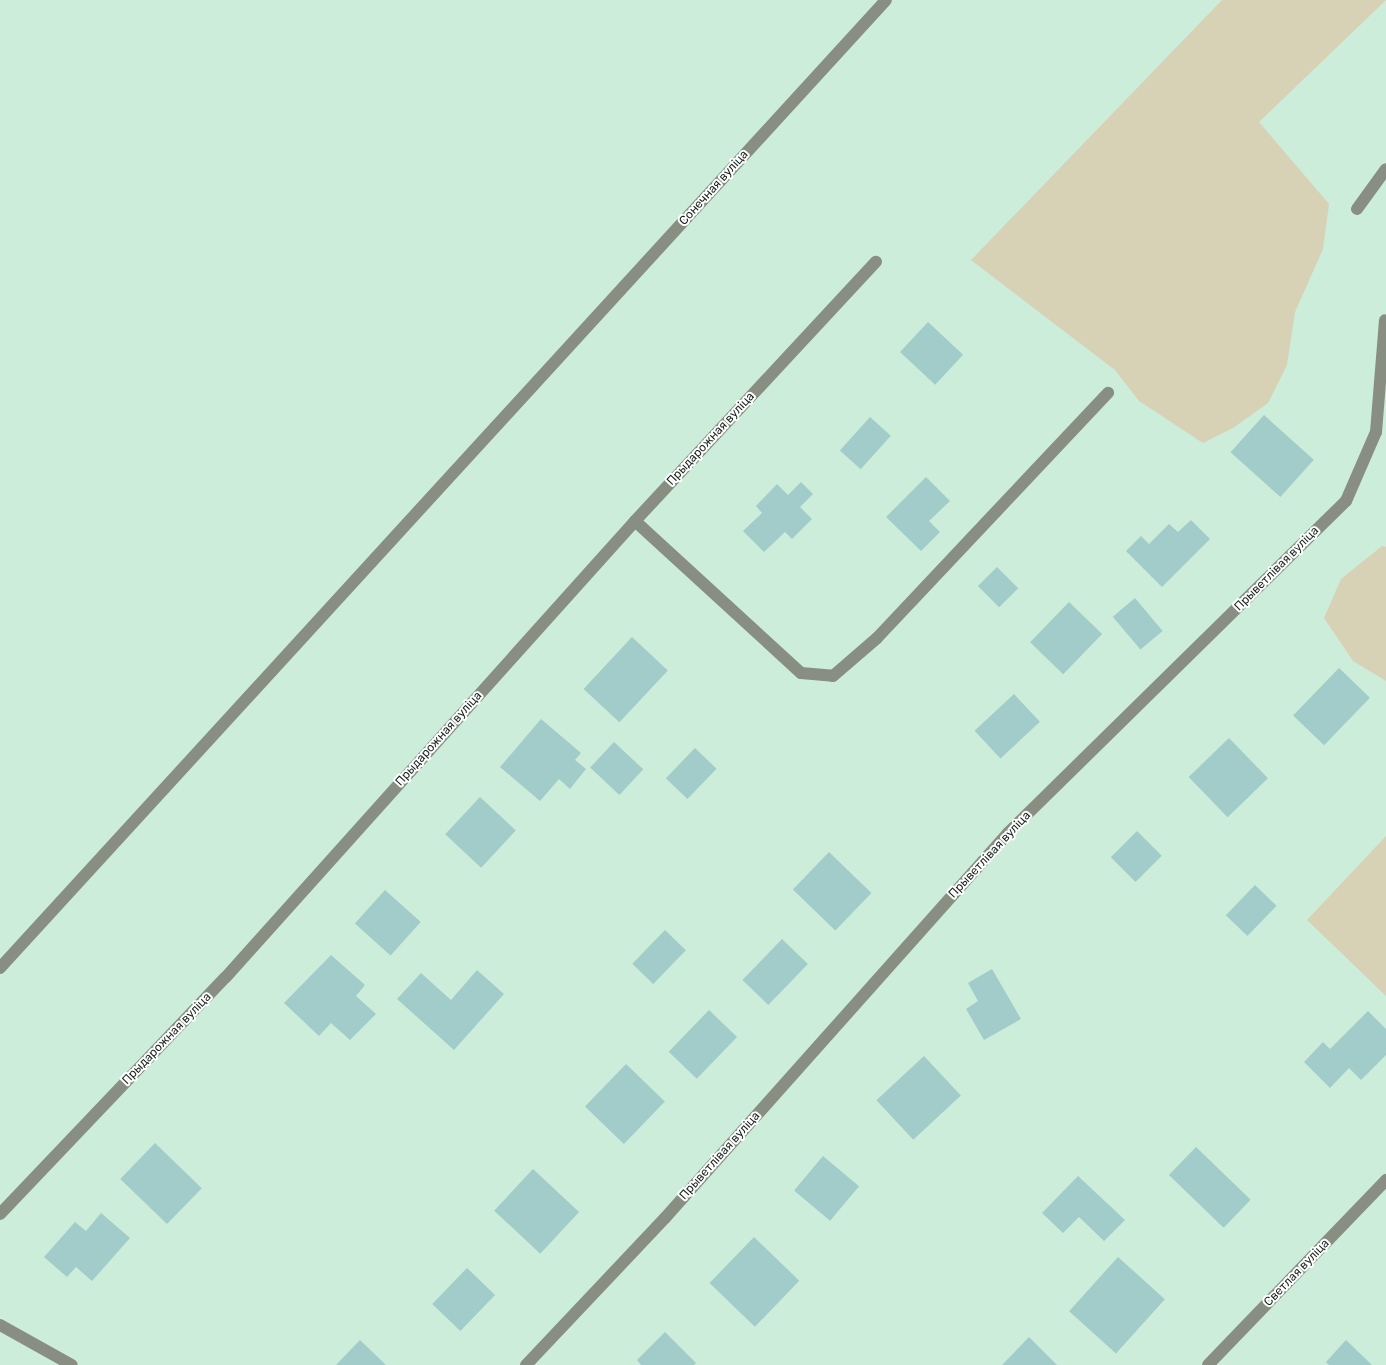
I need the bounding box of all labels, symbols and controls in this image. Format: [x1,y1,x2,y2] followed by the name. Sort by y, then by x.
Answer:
[677,148,751,228] street label: Сонечная вуліца
[664,390,758,488] street label: Прыдарожная вуліца
[1232,524,1322,614] street label: Прыветлівая вуліца
[393,689,485,789] street label: Прыдарожная вуліца
[946,809,1034,901] street label: Прыветлівая вуліца
[119,990,215,1088] street label: Прыдарожная вуліца
[677,1109,763,1203] street label: Прыветлівая вуліца
[1261,1237,1333,1309] street label: Светлая вуліца

